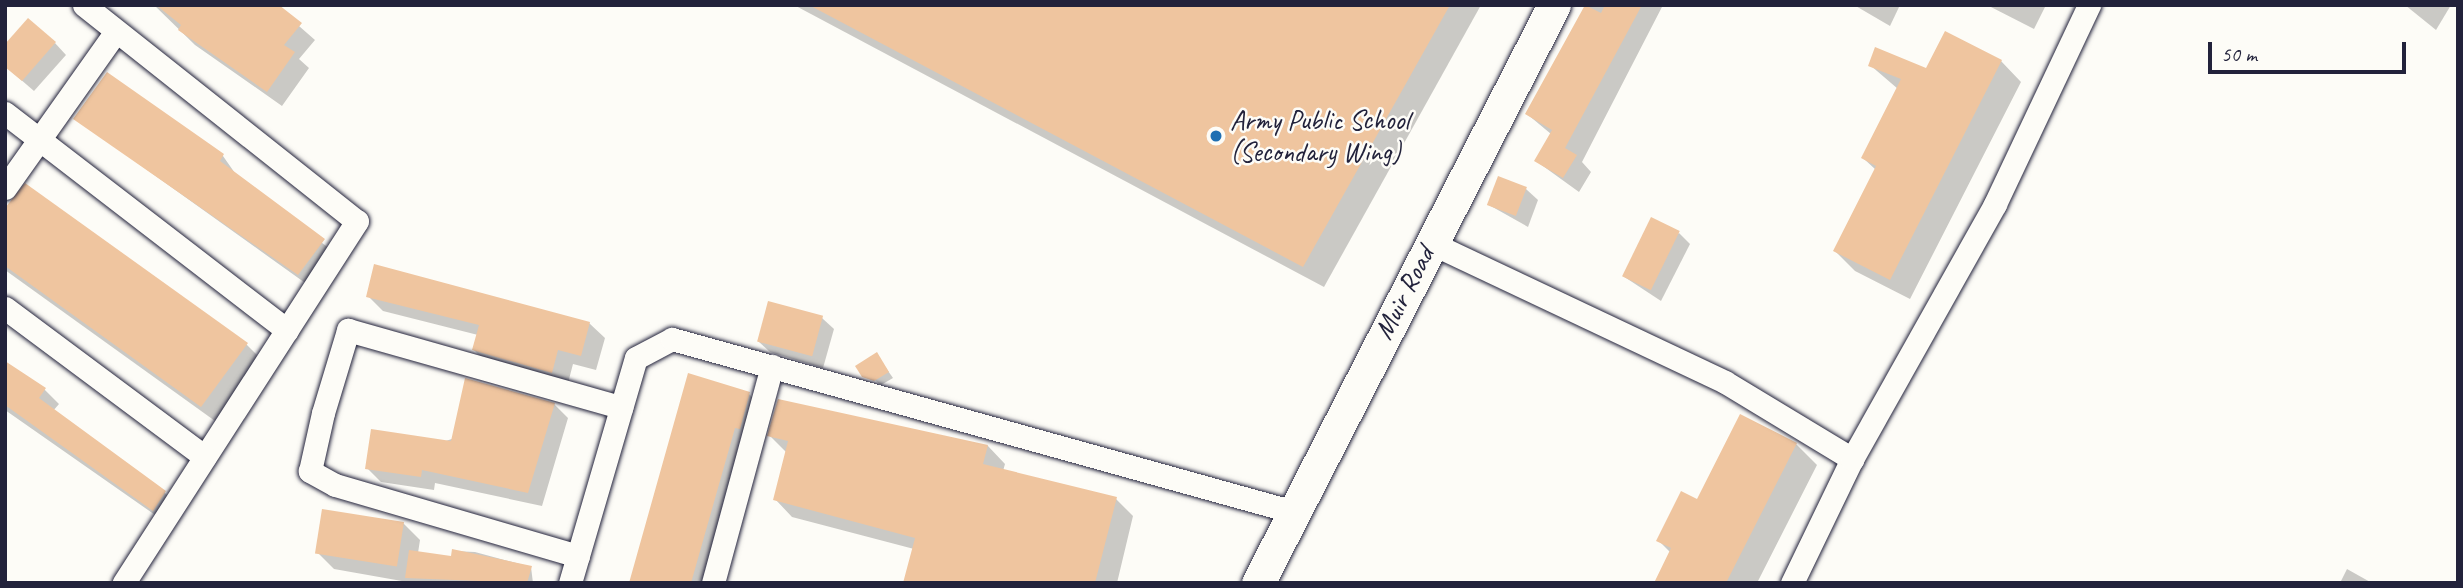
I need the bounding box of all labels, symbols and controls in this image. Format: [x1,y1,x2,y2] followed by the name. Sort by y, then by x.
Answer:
[2211,28,2409,72] scale bar
[2221,41,2257,67] text: 50 m
[1230,103,1409,169] place label: Army Public School (Secondary Wing)
[1208,128,1224,144] marker: Army Public School (Secondary Wing)
[1367,241,1441,345] street label: Muir Road

